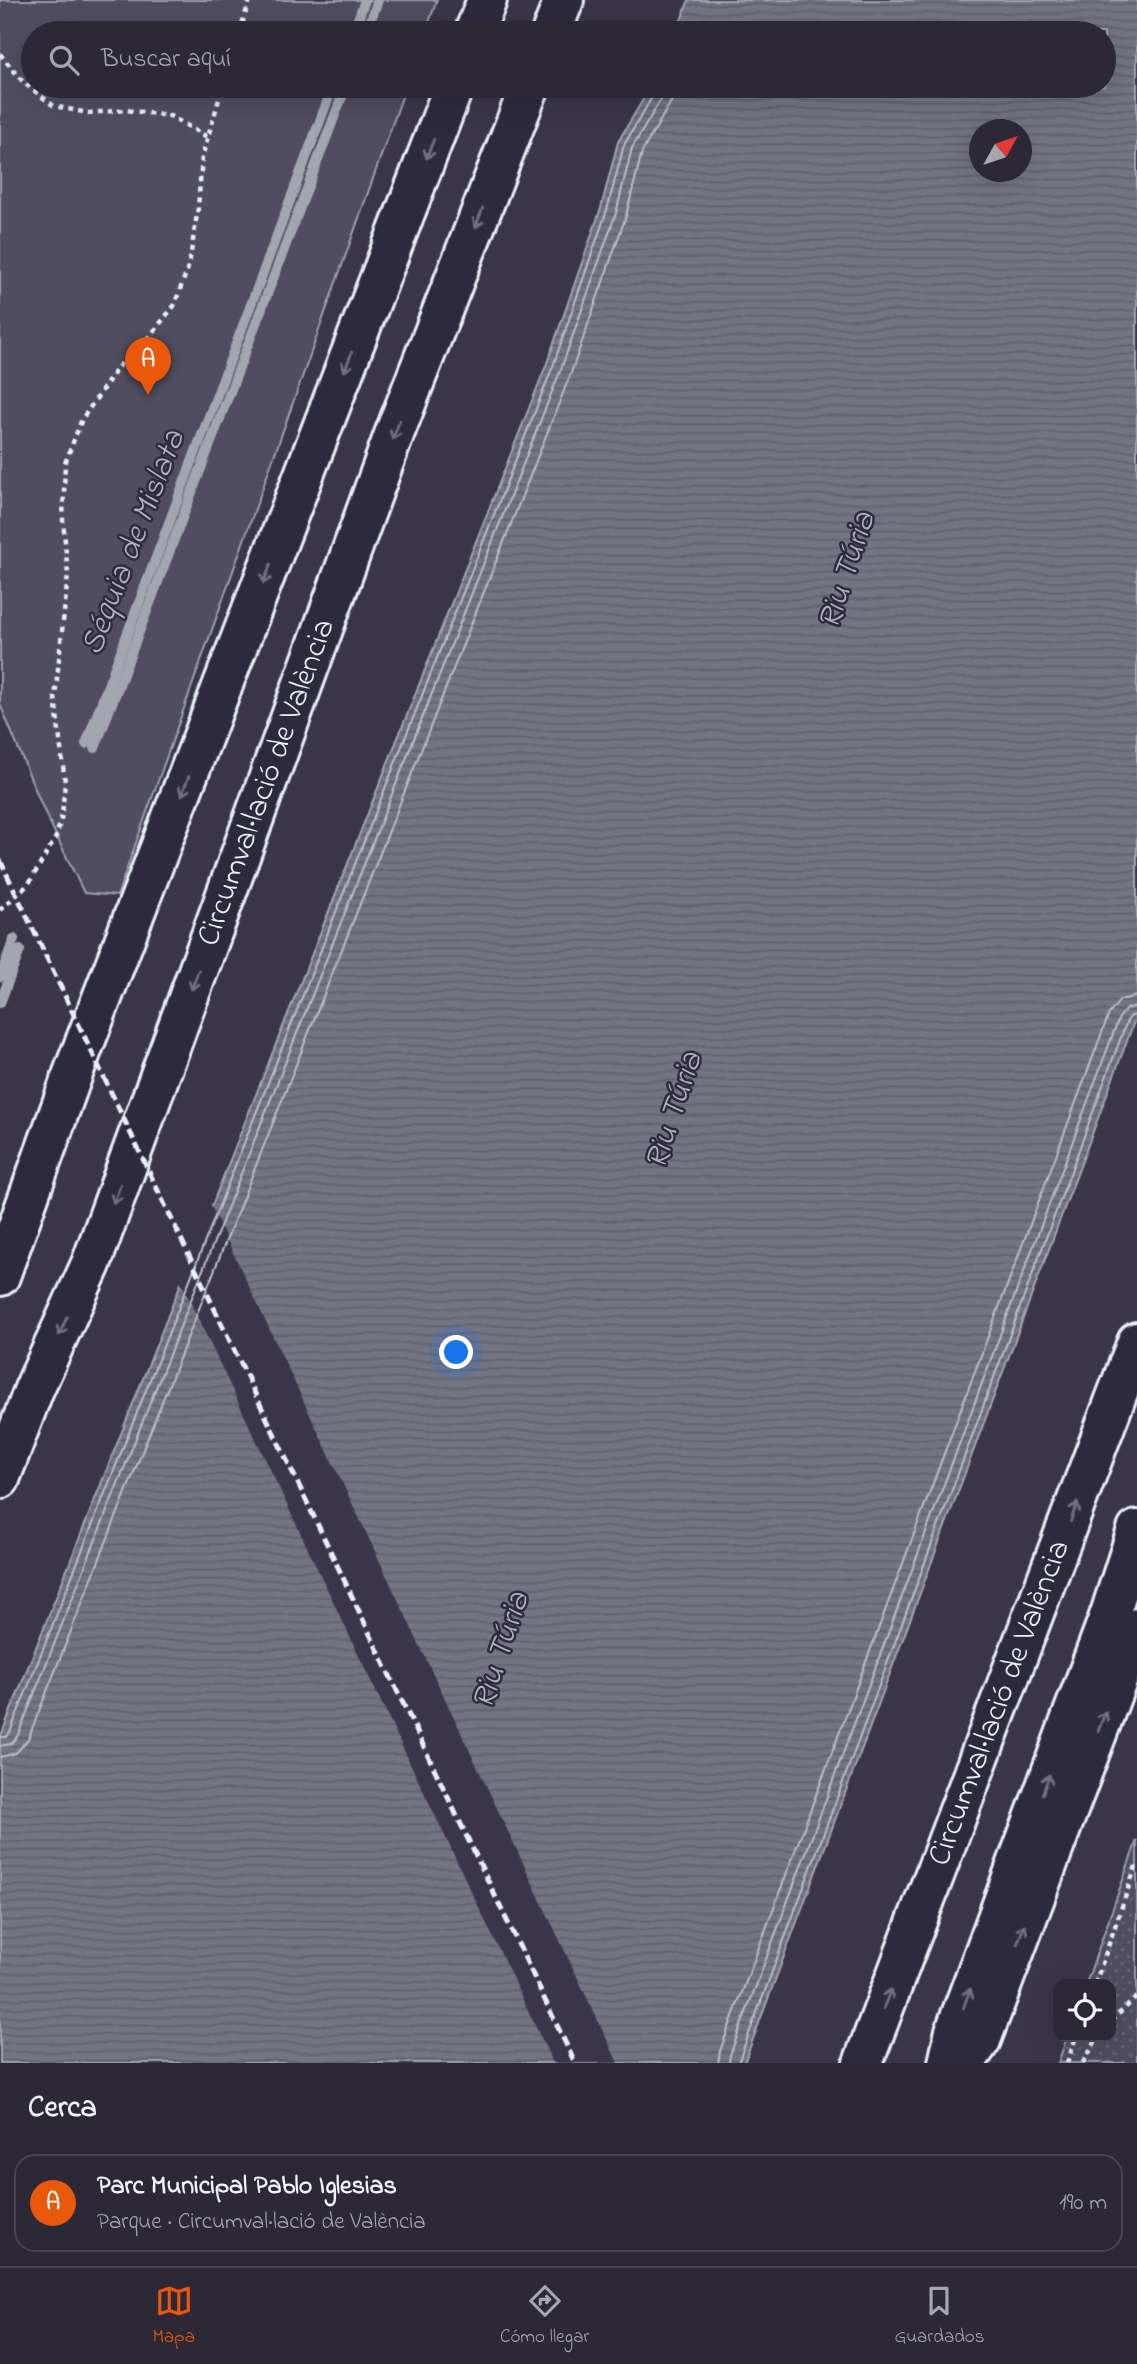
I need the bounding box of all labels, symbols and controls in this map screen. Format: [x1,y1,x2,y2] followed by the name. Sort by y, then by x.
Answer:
[21,21,1116,98] search box
[45,41,83,79] icon: search
[101,41,231,79] text: Buscar aquí
[969,119,1032,182] north arrow
[422,138,435,160] one-way arrow
[471,206,484,228] one-way arrow
[125,337,171,395] pin: A
[341,350,354,372] one-way arrow
[388,418,401,440] one-way arrow
[69,423,199,662] water label: Séquia de Mislata
[806,505,890,636] water label: Riu Túria
[259,563,272,585] one-way arrow
[186,613,348,953] street label: Circumval·lació de València
[177,775,190,797] one-way arrow
[188,969,200,991] one-way arrow
[633,1045,717,1176] water label: Riu Túria
[110,1182,122,1204] one-way arrow
[56,1315,69,1336] one-way arrow
[439,1335,473,1369] your location
[1068,1502,1081,1524] one-way arrow
[916,1533,1083,1873] street label: Circumval·lació de València
[460,1585,544,1716] water label: Riu Túria
[1097,1710,1109,1732] one-way arrow
[1041,1774,1054,1796] one-way arrow
[1016,1923,1029,1945] one-way arrow
[1053,1979,1116,2042] map controls
[1053,1979,1116,2042] button: locate
[962,1987,974,2009] one-way arrow
[882,1989,895,2011] one-way arrow
[28,2087,97,2131] text: Cerca
[97,2168,397,2206] text: Parc Municipal Pablo Iglesias
[46,2187,60,2220] text: A
[1059,2187,1107,2220] text: 190 m
[97,2206,426,2239] text: Parque · Circumval·lació de València
[153,2282,195,2351] tab: Mapa
[500,2282,589,2351] tab: Cómo llegar
[894,2282,984,2351] tab: Guardados

